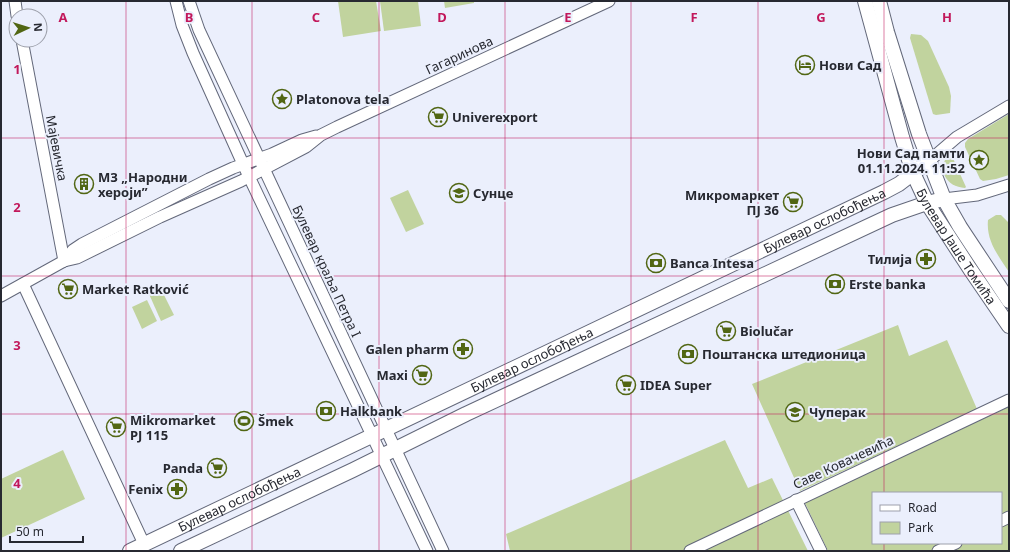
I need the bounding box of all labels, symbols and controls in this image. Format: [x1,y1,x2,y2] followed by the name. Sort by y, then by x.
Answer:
[8,8,48,48] north arrow
[59,8,68,26] text: A
[185,8,193,26] text: B
[312,8,320,26] text: C
[437,8,447,26] text: D
[564,8,572,26] text: E
[690,8,698,26] text: F
[816,8,826,26] text: G
[942,8,952,26] text: H
[31,22,46,32] text: N
[422,32,496,78] street label: Гагаринова
[794,54,816,76] hotel icon: Нови Сад
[819,56,882,74] place label: Нови Сад
[13,60,21,78] text: 1
[271,88,293,110] place icon: Platonova tela
[296,90,389,108] place label: Platonova tela
[427,106,449,128] supermarket icon: Univerexport
[452,108,538,126] place label: Univerexport
[42,114,72,182] street label: Мајевичка
[857,144,965,177] place label: Нови Сад памти 01.11.2024. 11:52
[968,149,990,171] place icon: Нови Сад памти 01.11.2024. 11:52
[98,168,188,201] place label: МЗ „Народни хероји”
[73,173,95,195] building icon: МЗ „Народни хероји”
[448,182,470,204] school or university icon: Сунце
[473,184,514,202] place label: Сунце
[760,184,888,257] street label: Булевар ослобођења
[912,185,1001,308] street label: Булевар Јаше Томића
[685,186,779,219] place label: Микромаркет ПЈ 36
[782,191,804,213] supermarket icon: Микромаркет ПЈ 36
[13,198,21,216] text: 2
[288,202,366,340] street label: Булевар краља Петра I
[915,248,937,270] pharmacy icon: Тилија
[868,250,912,268] place label: Тилија
[645,252,667,274] bank icon: Banca Intesa
[670,254,754,272] place label: Banca Intesa
[824,273,846,295] bank icon: Erste banka
[849,275,926,293] place label: Erste banka
[57,278,79,300] supermarket icon: Market Ratković
[82,280,189,298] place label: Market Ratković
[715,320,737,342] supermarket icon: Biolučar
[740,322,793,340] place label: Biolučar
[468,323,596,397] street label: Булевар ослобођења
[13,336,21,354] text: 3
[452,338,474,360] pharmacy icon: Galen pharm
[365,340,449,358] place label: Galen pharm
[677,343,699,365] bank icon: Поштанска штедионица
[702,345,866,363] place label: Поштанска штедионица
[411,364,433,386] supermarket icon: Maxi
[377,366,408,384] place label: Maxi
[615,374,637,396] supermarket icon: IDEA Super
[640,376,712,394] place label: IDEA Super
[315,400,337,422] bank icon: Halkbank
[784,401,806,423] school or university icon: Чуперак
[340,402,403,420] place label: Halkbank
[809,403,866,421] place label: Чуперак
[233,410,255,432] sports icon: Šmek
[130,411,216,444] place label: Mikromarket PJ 115
[258,412,295,430] place label: Šmek
[105,416,127,438] supermarket icon: Mikromarket PJ 115
[790,431,896,493] street label: Саве Ковачевића
[206,457,228,479] supermarket icon: Panda
[163,459,203,477] place label: Panda
[175,462,303,536] street label: Булевар ослобођења
[13,474,21,492] text: 4
[166,478,188,500] pharmacy icon: Fenix
[128,480,163,498] place label: Fenix
[872,492,1002,544] legend
[908,499,937,516] text: Road
[10,518,83,544] scale bar
[908,519,934,536] text: Park
[16,523,44,540] text: 50 m

